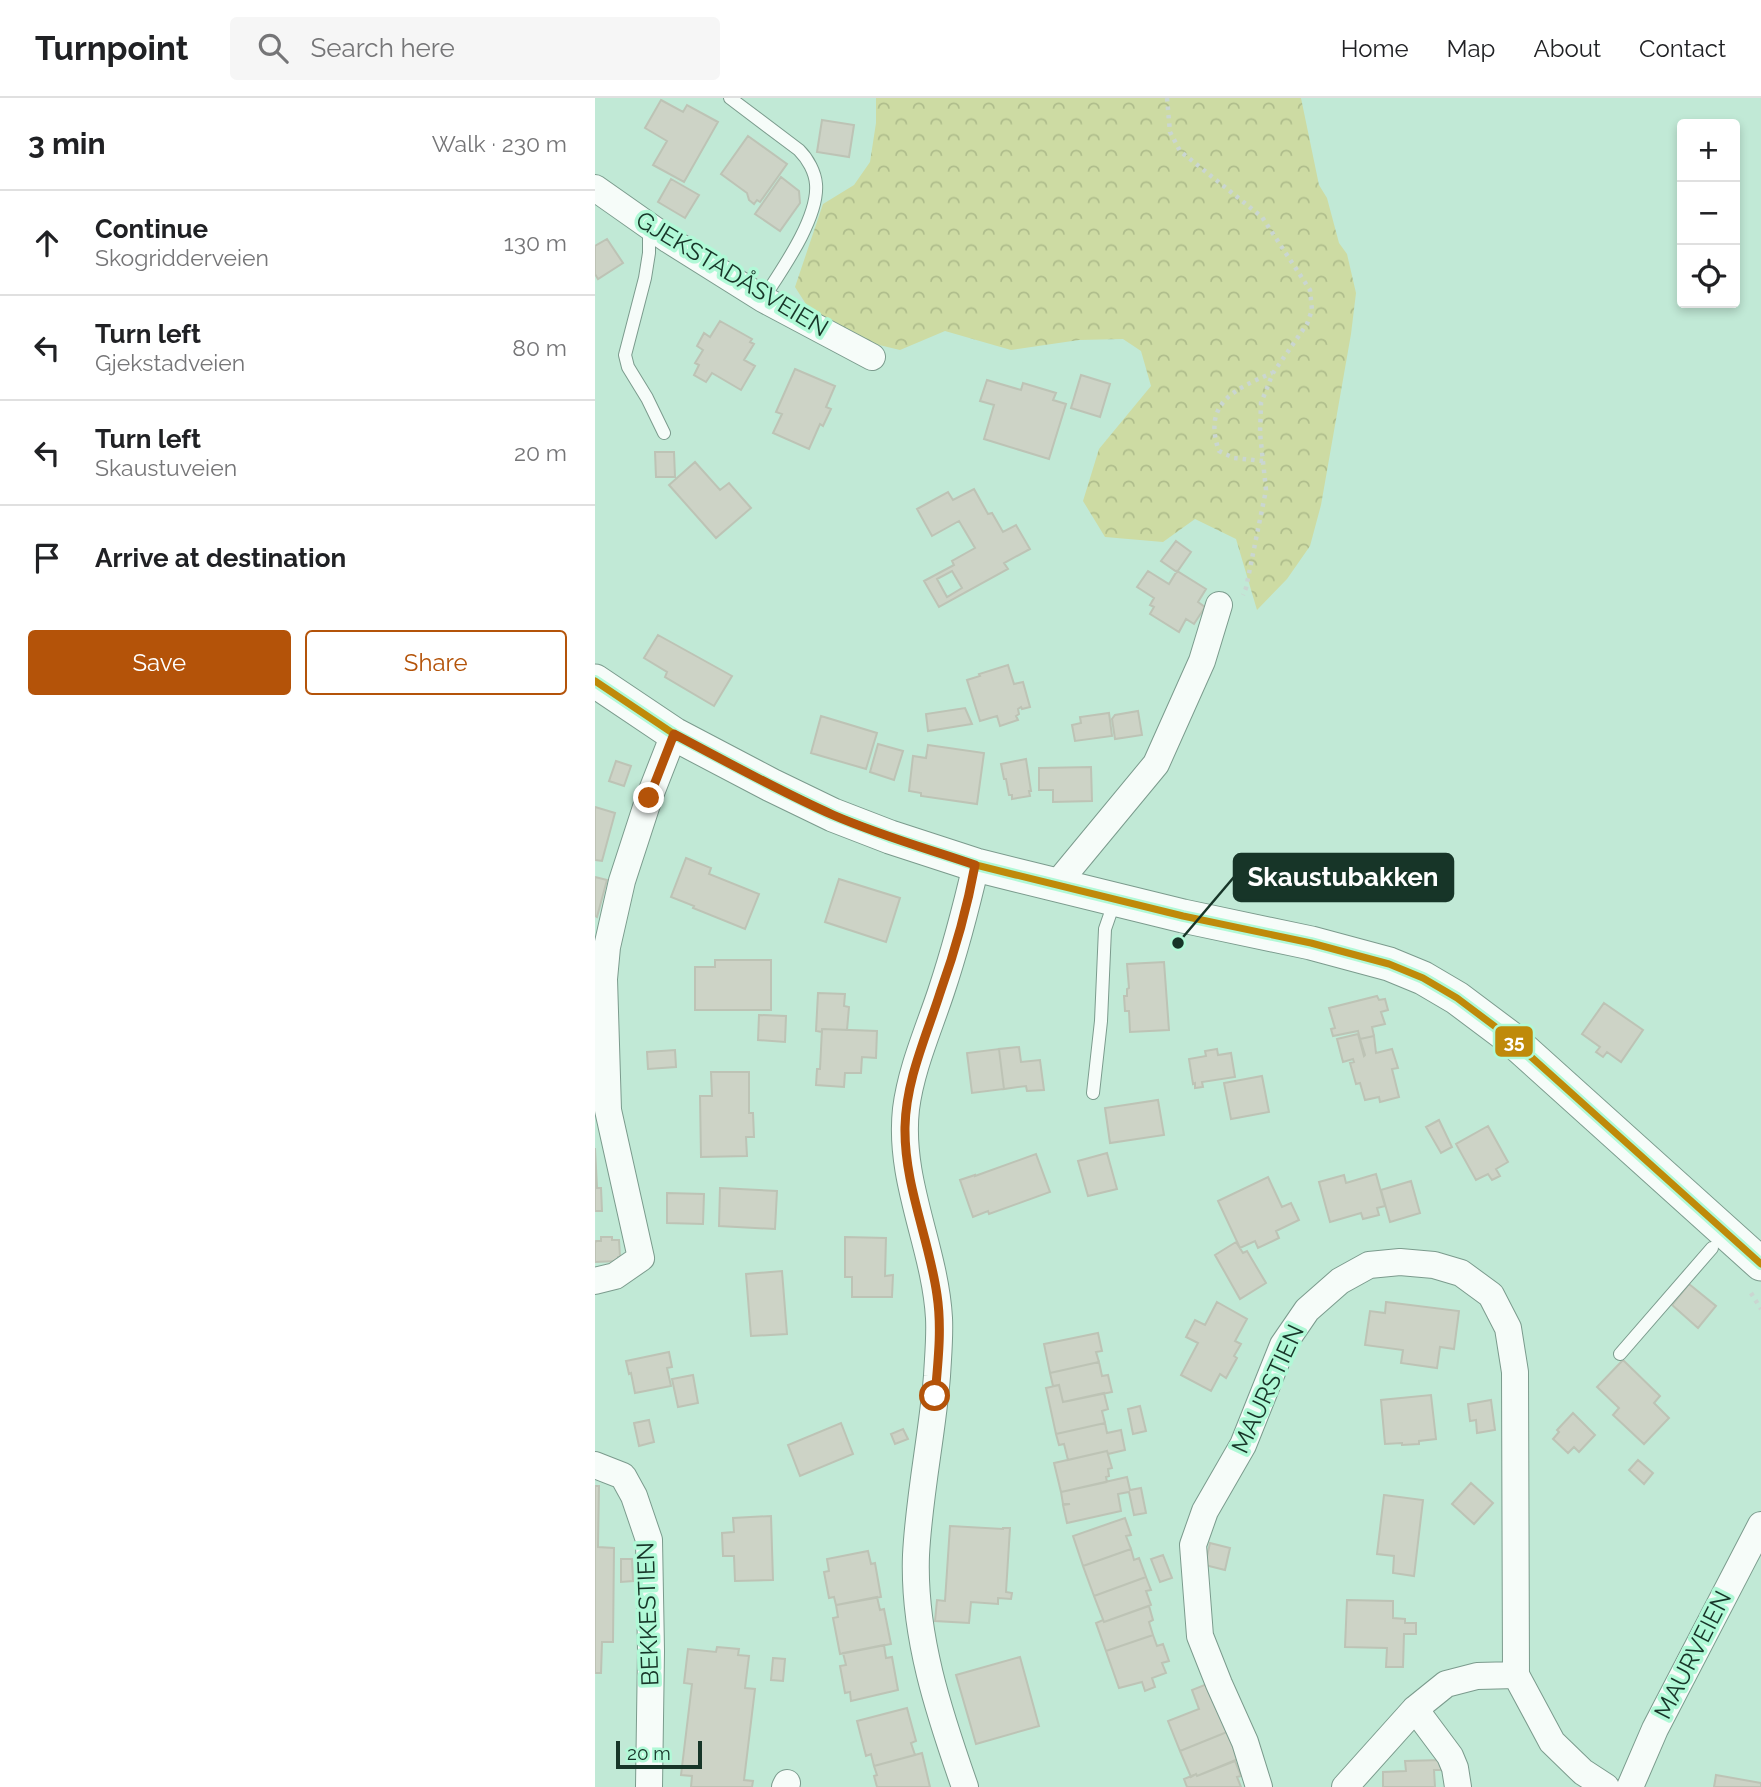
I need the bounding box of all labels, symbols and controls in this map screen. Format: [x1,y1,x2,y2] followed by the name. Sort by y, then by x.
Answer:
[230,17,720,80] search box
[35,29,188,68] text: Turnpoint
[254,29,292,67] icon: search
[310,33,455,63] text: Search here
[1341,34,1409,63] text: Home
[1447,34,1495,63] text: Map
[1533,34,1601,63] text: About
[1639,34,1726,63] text: Contact
[1677,119,1740,308] map controls
[1677,119,1740,182] button: +
[28,126,106,161] text: 3 min
[432,130,567,157] text: Walk · 230 m
[1677,182,1740,245] button: −
[631,205,834,342] street label: GJEKSTADÅSVEIEN
[95,214,208,244] text: Continue
[28,224,66,262] icon: ahead
[504,229,567,256] text: 130 m
[95,244,269,271] text: Skogridderveien
[1677,245,1740,308] button: locate
[95,319,201,349] text: Turn left
[28,329,66,367] icon: left
[512,334,567,361] text: 80 m
[95,349,245,376] text: Gjekstadveien
[95,424,201,454] text: Turn left
[28,434,66,472] icon: left
[514,439,567,466] text: 20 m
[95,454,237,481] text: Skaustuveien
[28,539,66,577] icon: arrive
[95,543,346,573] text: Arrive at destination
[28,630,291,695] button: Save
[305,630,567,695] button: Share
[633,782,664,813] route end
[1234,854,1453,901] callout: Skaustubakken
[1247,862,1439,892] text: Skaustubakken
[1494,1025,1534,1058] line badge: 35
[1503,1030,1525,1052] text: 35
[1225,1320,1310,1458] street label: MAURSTIEN
[919,1380,950,1411] route start
[630,1541,665,1687] street label: BEKKESTIEN
[1648,1586,1737,1724] street label: MAURVEIEN
[616,1738,702,1770] scale bar
[627,1742,671,1764] text: 20 m

